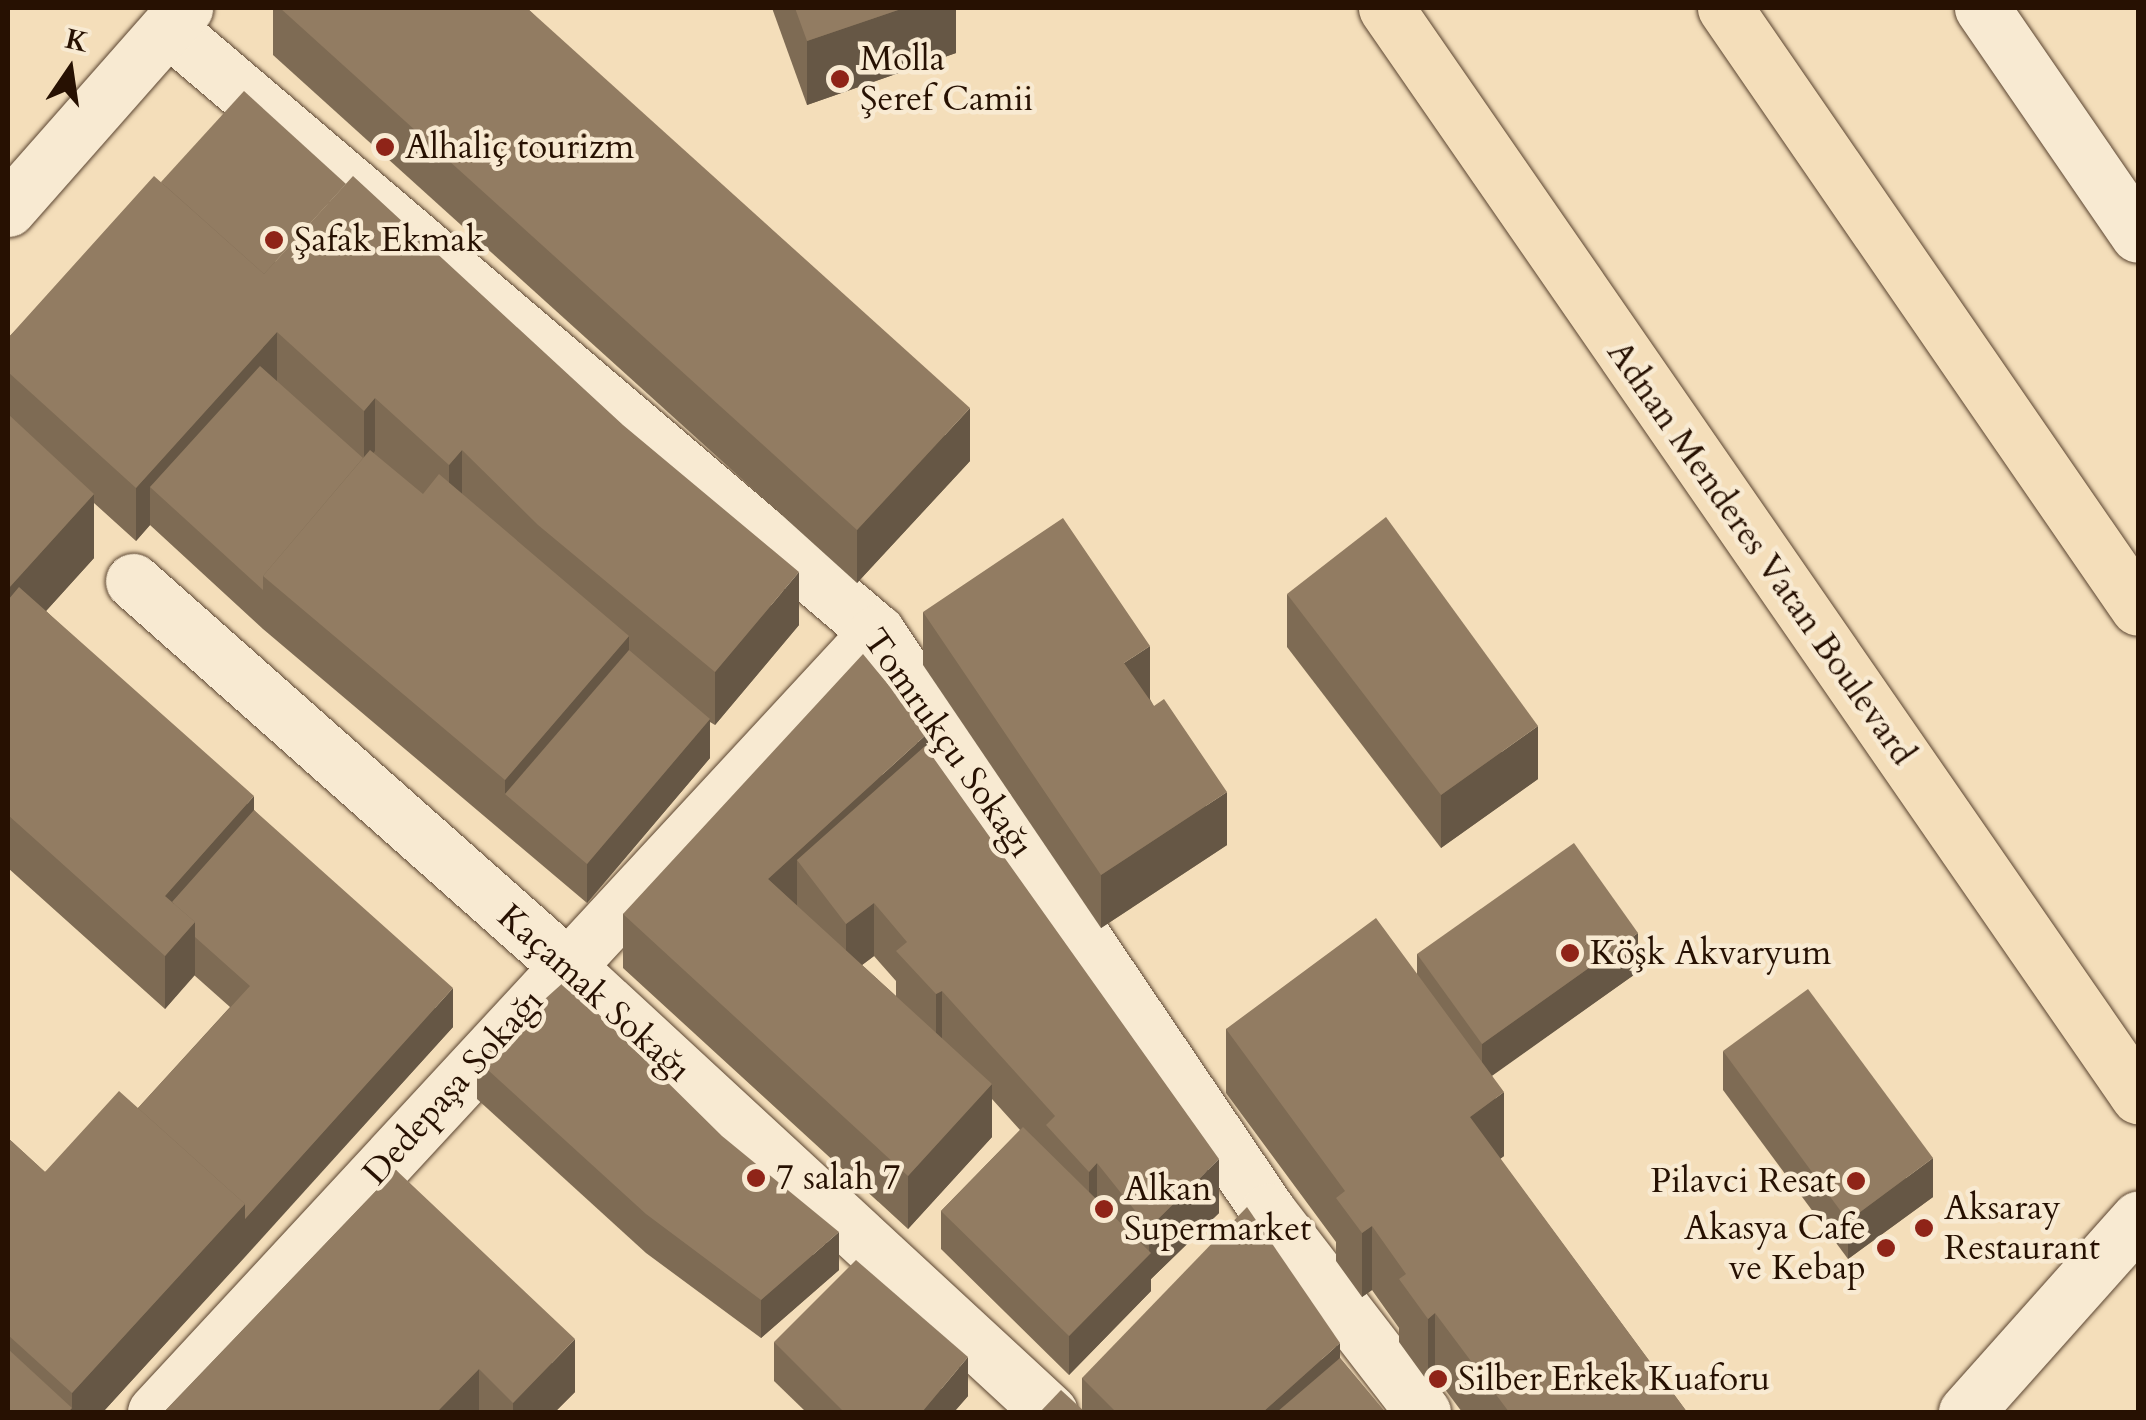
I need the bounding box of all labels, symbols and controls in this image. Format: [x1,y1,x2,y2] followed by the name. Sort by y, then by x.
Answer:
[20,20,120,120] north arrow
[61,20,92,62] text: K
[860,38,1033,120] place label: Molla Şeref Camii
[829,68,851,90] marker: Molla Şeref Camii
[405,126,634,168] place label: Alhaliç tourizm
[374,136,396,158] marker: Alhaliç tourizm
[294,219,484,261] place label: Şafak Ekmak
[263,229,285,251] marker: Şafak Ekmak
[1598,333,1924,773] street label: Adnan Menderes Vatan Boulevard
[854,621,1042,865] street label: Tomrukçu Sokağı
[489,895,699,1091] street label: Kaçamak Sokağı
[1590,932,1831,974] place label: Köşk Akvaryum
[1559,942,1581,964] marker: Köşk Akvaryum
[354,981,552,1193] street label: Dedepaşa Sokağı
[776,1157,901,1199] place label: 7 salah 7
[1650,1160,1836,1202] place label: Pilavci Resat
[745,1167,767,1189] marker: 7 salah 7
[1124,1168,1311,1250] place label: Alkan Supermarket
[1845,1170,1867,1192] marker: Pilavci Resat
[1944,1187,2100,1269] place label: Aksaray Restaurant
[1093,1198,1115,1220] marker: Alkan Supermarket
[1684,1207,1866,1289] place label: Akasya Cafe ve Kebap
[1913,1217,1935,1239] marker: Aksaray Restaurant
[1875,1237,1897,1259] marker: Akasya Cafe ve Kebap
[1458,1358,1770,1400] place label: Silber Erkek Kuaforu
[1427,1368,1449,1390] marker: Silber Erkek Kuaforu

